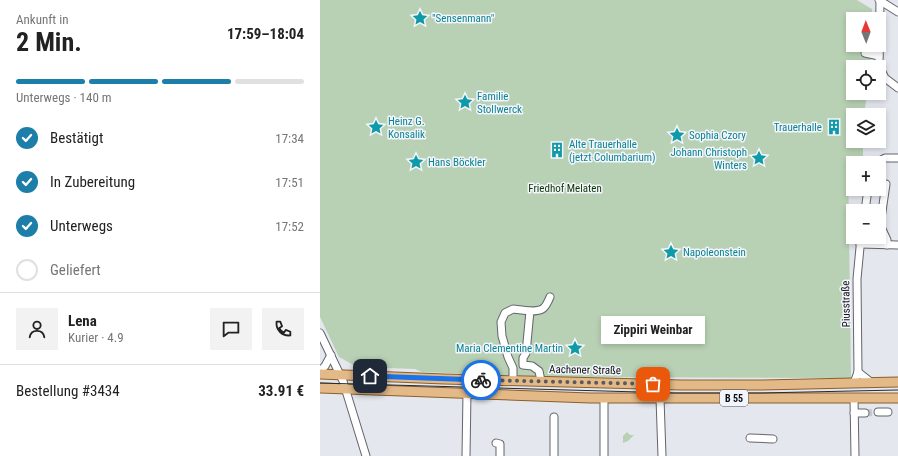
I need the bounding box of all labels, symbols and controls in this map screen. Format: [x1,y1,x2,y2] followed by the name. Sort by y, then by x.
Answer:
[411,9,429,27] place icon: "Sensenmann"
[16,12,68,27] text: Ankunft in
[432,12,494,25] place label: "Sensenmann"
[846,12,886,52] north arrow
[846,12,886,244] map controls
[227,25,304,43] text: 17:59–18:04
[16,27,82,57] text: 2 Min.
[846,60,886,100] button: locate
[16,90,112,105] text: Unterwegs · 140 m
[477,90,522,116] place label: Familie Stollwerck
[456,93,474,111] place icon: Familie Stollwerck
[846,108,886,148] button: layers
[388,115,425,141] place label: Heinz G. Konsalik
[367,118,385,136] place icon: Heinz G. Konsalik
[825,118,843,136] building icon: Trauerhalle
[774,121,822,134] place label: Trauerhalle
[668,126,686,144] place icon: Sophia Czory
[16,127,38,149] icon: check
[50,129,103,147] text: Bestätigt
[689,129,746,142] place label: Sophia Czory
[275,131,304,146] text: 17:34
[569,138,656,164] place label: Alte Trauerhalle (jetzt Columbarium)
[548,141,566,159] building icon: Alte Trauerhalle (jetzt Columbarium)
[671,146,747,172] place label: Johann Christoph Winters
[750,149,768,167] place icon: Johann Christoph Winters
[407,153,425,171] place icon: Hans Böckler
[428,156,486,169] place label: Hans Böckler
[846,156,886,196] button: +
[16,171,38,193] icon: check
[50,173,135,191] text: In Zubereitung
[275,175,304,190] text: 17:51
[528,182,602,195] park label: Friedhof Melaten
[846,204,886,244] button: −
[16,215,38,237] icon: check
[50,217,113,235] text: Unterwegs
[275,219,304,234] text: 17:52
[662,243,680,261] place icon: Napoleonstein
[683,246,746,259] place label: Napoleonstein
[50,261,101,279] text: Geliefert
[839,281,853,327] street label: Piusstraße
[16,308,58,350] button: person
[210,308,252,350] button: chat
[262,308,304,350] button: phone
[68,312,97,330] text: Lena
[601,316,705,344] callout: Zippiri Weinbar
[613,322,693,337] text: Zippiri Weinbar
[68,330,124,345] text: Kurier · 4.9
[566,339,584,357] place icon: Maria Clementine Martin
[456,342,563,355] place label: Maria Clementine Martin
[353,359,387,393] pin
[461,360,501,400] courier
[549,363,621,377] street label: Aachener Straße
[359,365,381,387] icon: home
[636,367,670,401] pin
[470,369,492,391] icon: bike
[642,373,664,395] icon: bag
[16,382,120,400] text: Bestellung #3434
[258,382,304,400] text: 33.91 €
[720,390,748,406] road number: B 55

